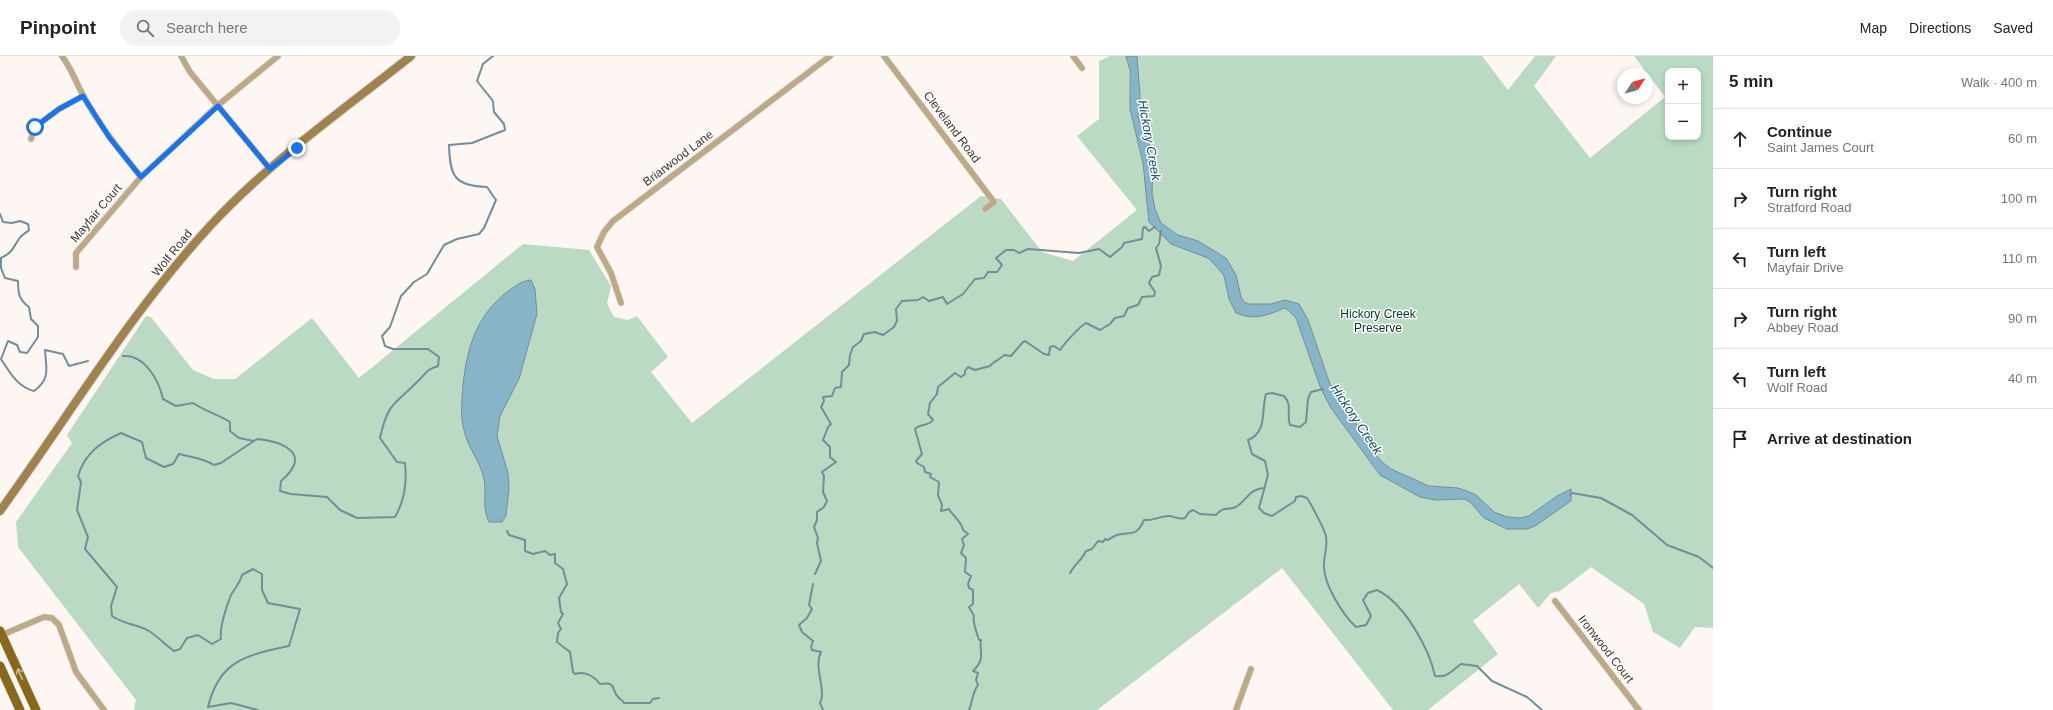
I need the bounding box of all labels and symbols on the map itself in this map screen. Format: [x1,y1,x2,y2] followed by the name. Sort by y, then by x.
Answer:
[1617,68,1653,104] north arrow
[921,89,983,165] street label: Cleveland Road
[1135,99,1164,183] water label: Hickory Creek
[26,118,44,136] route start
[640,127,716,189] street label: Briarwood Lane
[288,139,306,157] route end
[67,180,125,245] street label: Mayfair Court
[149,227,195,279] street label: Wolf Road
[1340,307,1417,335] park label: Hickory Creek Preserve
[1328,381,1386,459] water label: Hickory Creek
[1575,612,1637,686] street label: Ironwood Court
[16,669,23,681] one-way arrow

